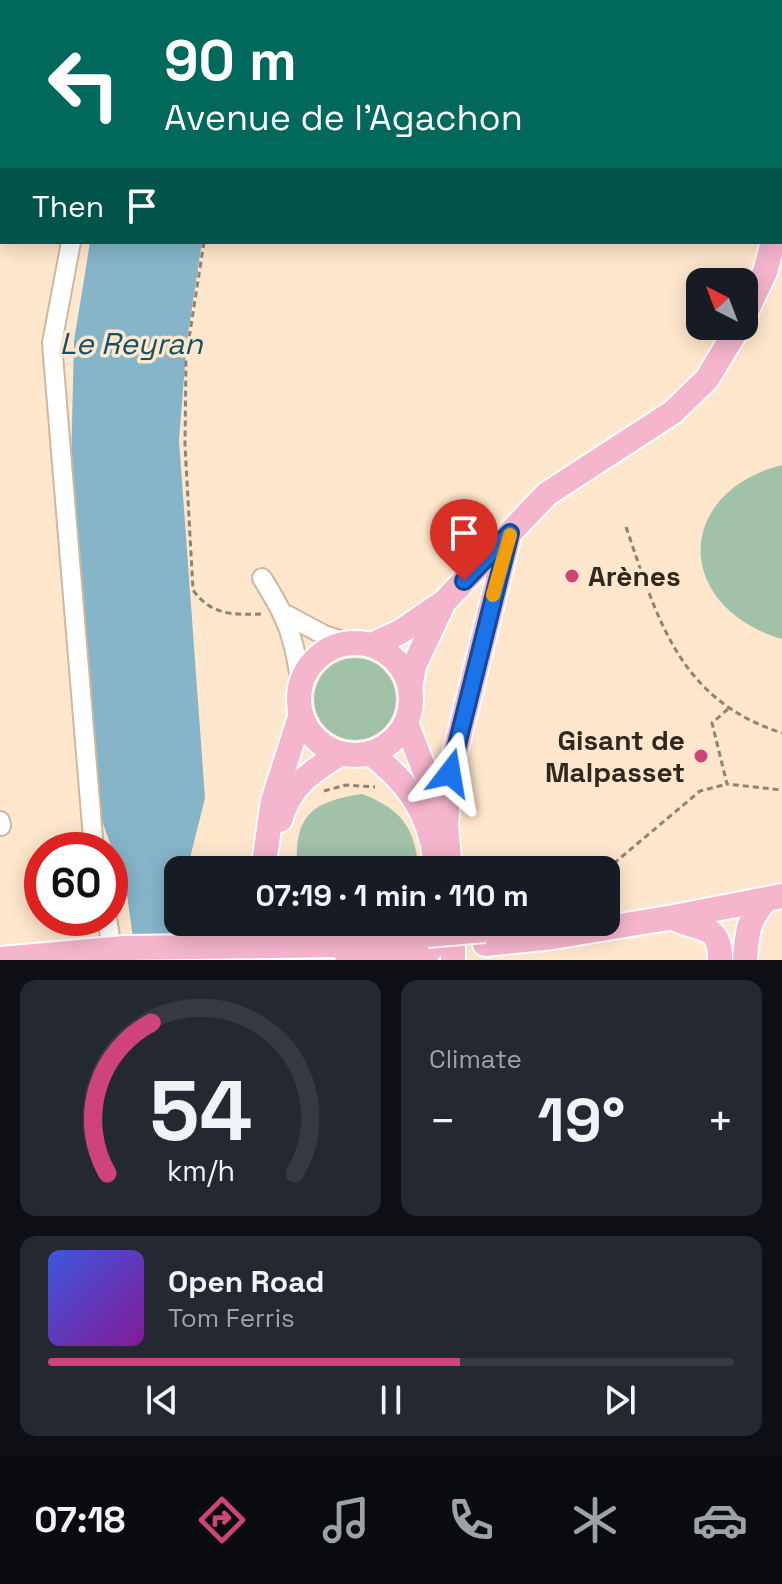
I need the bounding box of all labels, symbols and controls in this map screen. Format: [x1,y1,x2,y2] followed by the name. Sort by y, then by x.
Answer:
[164,25,297,96] text: 90 m
[32,32,136,136] icon: left
[164,95,523,141] text: Avenue de l'Agachon
[120,184,164,228] icon: arrive
[32,187,104,226] text: Then
[686,268,758,340] north arrow
[686,268,758,340] map controls
[59,324,203,363] water label: Le Reyran
[430,499,498,581] pin
[442,511,486,555] icon: arrive
[588,558,681,594] place label: Arènes
[563,567,581,585] marker: Arènes
[545,722,685,790] place label: Gisant de Malpasset
[408,731,492,815] position arrow
[692,747,710,765] marker: Gisant de Malpasset
[24,832,128,936] speed limit sign: 60
[255,876,529,915] text: 07:19 · 1 min · 110 m
[429,1042,522,1076] text: Climate
[149,1058,252,1164] text: 54
[538,1082,625,1159] text: 19°
[429,1093,456,1149] text: −
[707,1093,734,1149] text: +
[166,1153,235,1189] text: km/h
[168,1262,324,1301] text: Open Road
[168,1301,295,1335] text: Tom Ferris
[140,1378,184,1422] icon: previous
[369,1378,413,1422] icon: pause
[598,1378,642,1422] icon: next
[194,1492,250,1548] icon: directions
[318,1492,374,1548] icon: music
[443,1492,499,1548] icon: phone
[567,1492,623,1548] icon: climate
[692,1492,748,1548] icon: car
[34,1497,125,1543] text: 07:18

